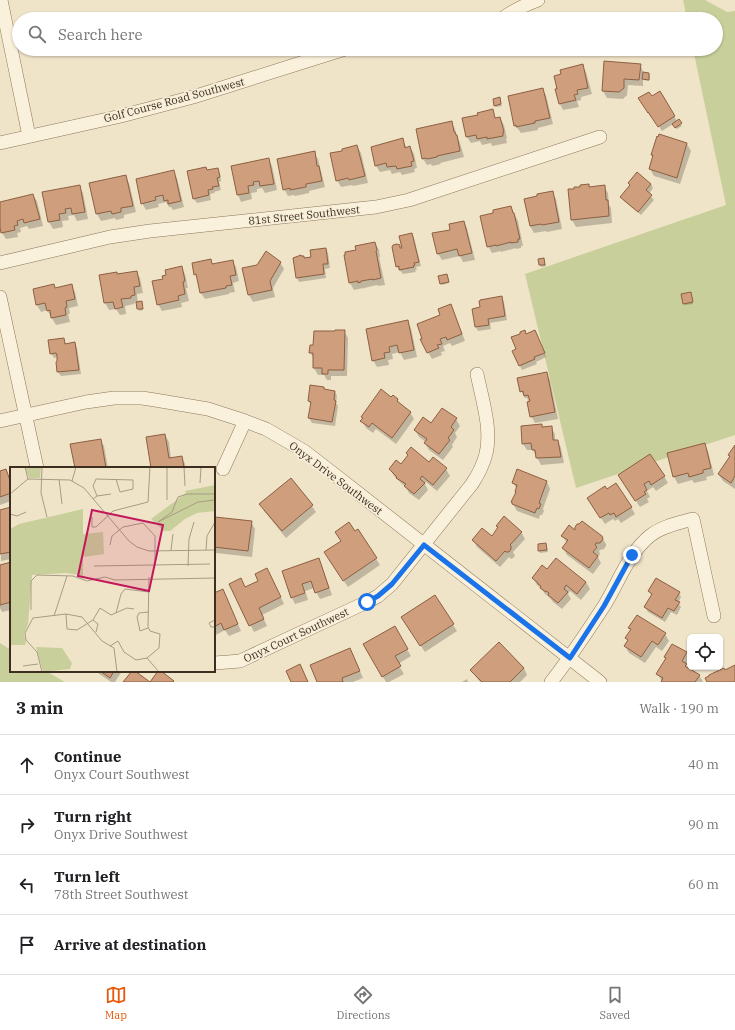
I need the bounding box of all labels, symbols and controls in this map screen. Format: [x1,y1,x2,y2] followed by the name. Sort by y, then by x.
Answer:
[12,12,723,56] search box
[26,23,48,45] icon: search
[58,25,143,44] text: Search here
[102,74,246,126] street label: Golf Course Road Southwest
[248,202,361,228] street label: 81st Street Southwest
[287,438,386,518] street label: Onyx Drive Southwest
[10,467,215,672] inset map
[623,546,641,564] route end
[358,593,376,611] route start
[241,604,351,666] street label: Onyx Court Southwest
[687,634,723,670] map controls
[687,634,723,670] button: locate
[16,697,64,719] text: 3 min
[640,700,719,717] text: Walk · 190 m
[54,747,121,766] text: Continue
[16,754,38,776] icon: ahead
[688,756,719,773] text: 40 m
[54,766,189,783] text: Onyx Court Southwest
[54,807,132,826] text: Turn right
[16,814,38,836] icon: right
[688,816,719,833] text: 90 m
[54,826,188,843] text: Onyx Drive Southwest
[54,867,120,886] text: Turn left
[16,874,38,896] icon: left
[688,876,719,893] text: 60 m
[54,886,188,903] text: 78th Street Southwest
[16,934,38,956] icon: arrive
[54,935,206,954] text: Arrive at destination
[105,984,127,1022] tab: Map
[336,984,390,1022] tab: Directions
[599,984,630,1022] tab: Saved

